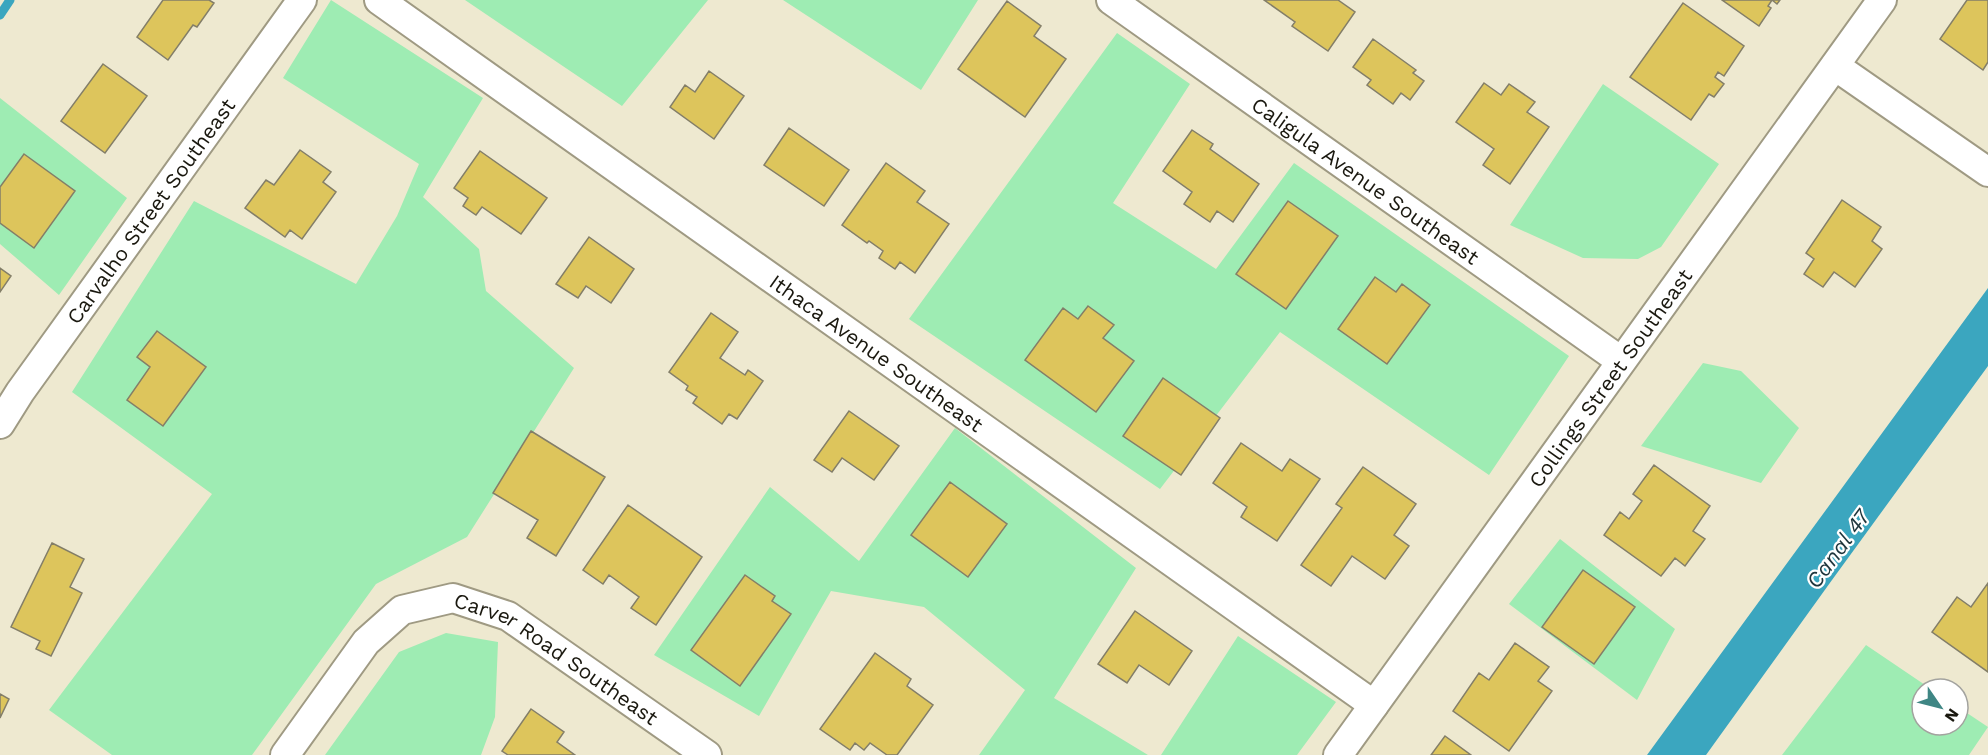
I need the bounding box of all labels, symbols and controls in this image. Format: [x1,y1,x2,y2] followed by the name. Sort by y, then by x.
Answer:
[1247,91,1484,269] street label: Caligula Avenue Southeast
[61,93,240,328] street label: Carvalho Street Southeast
[1523,264,1697,492] street label: Collings Street Southeast
[765,269,988,437] street label: Ithaca Avenue Southeast
[1801,504,1876,593] water label: Canal 47
[451,587,663,730] street label: Carver Road Southeast
[1910,677,1970,737] north arrow
[1941,705,1963,726] text: N

